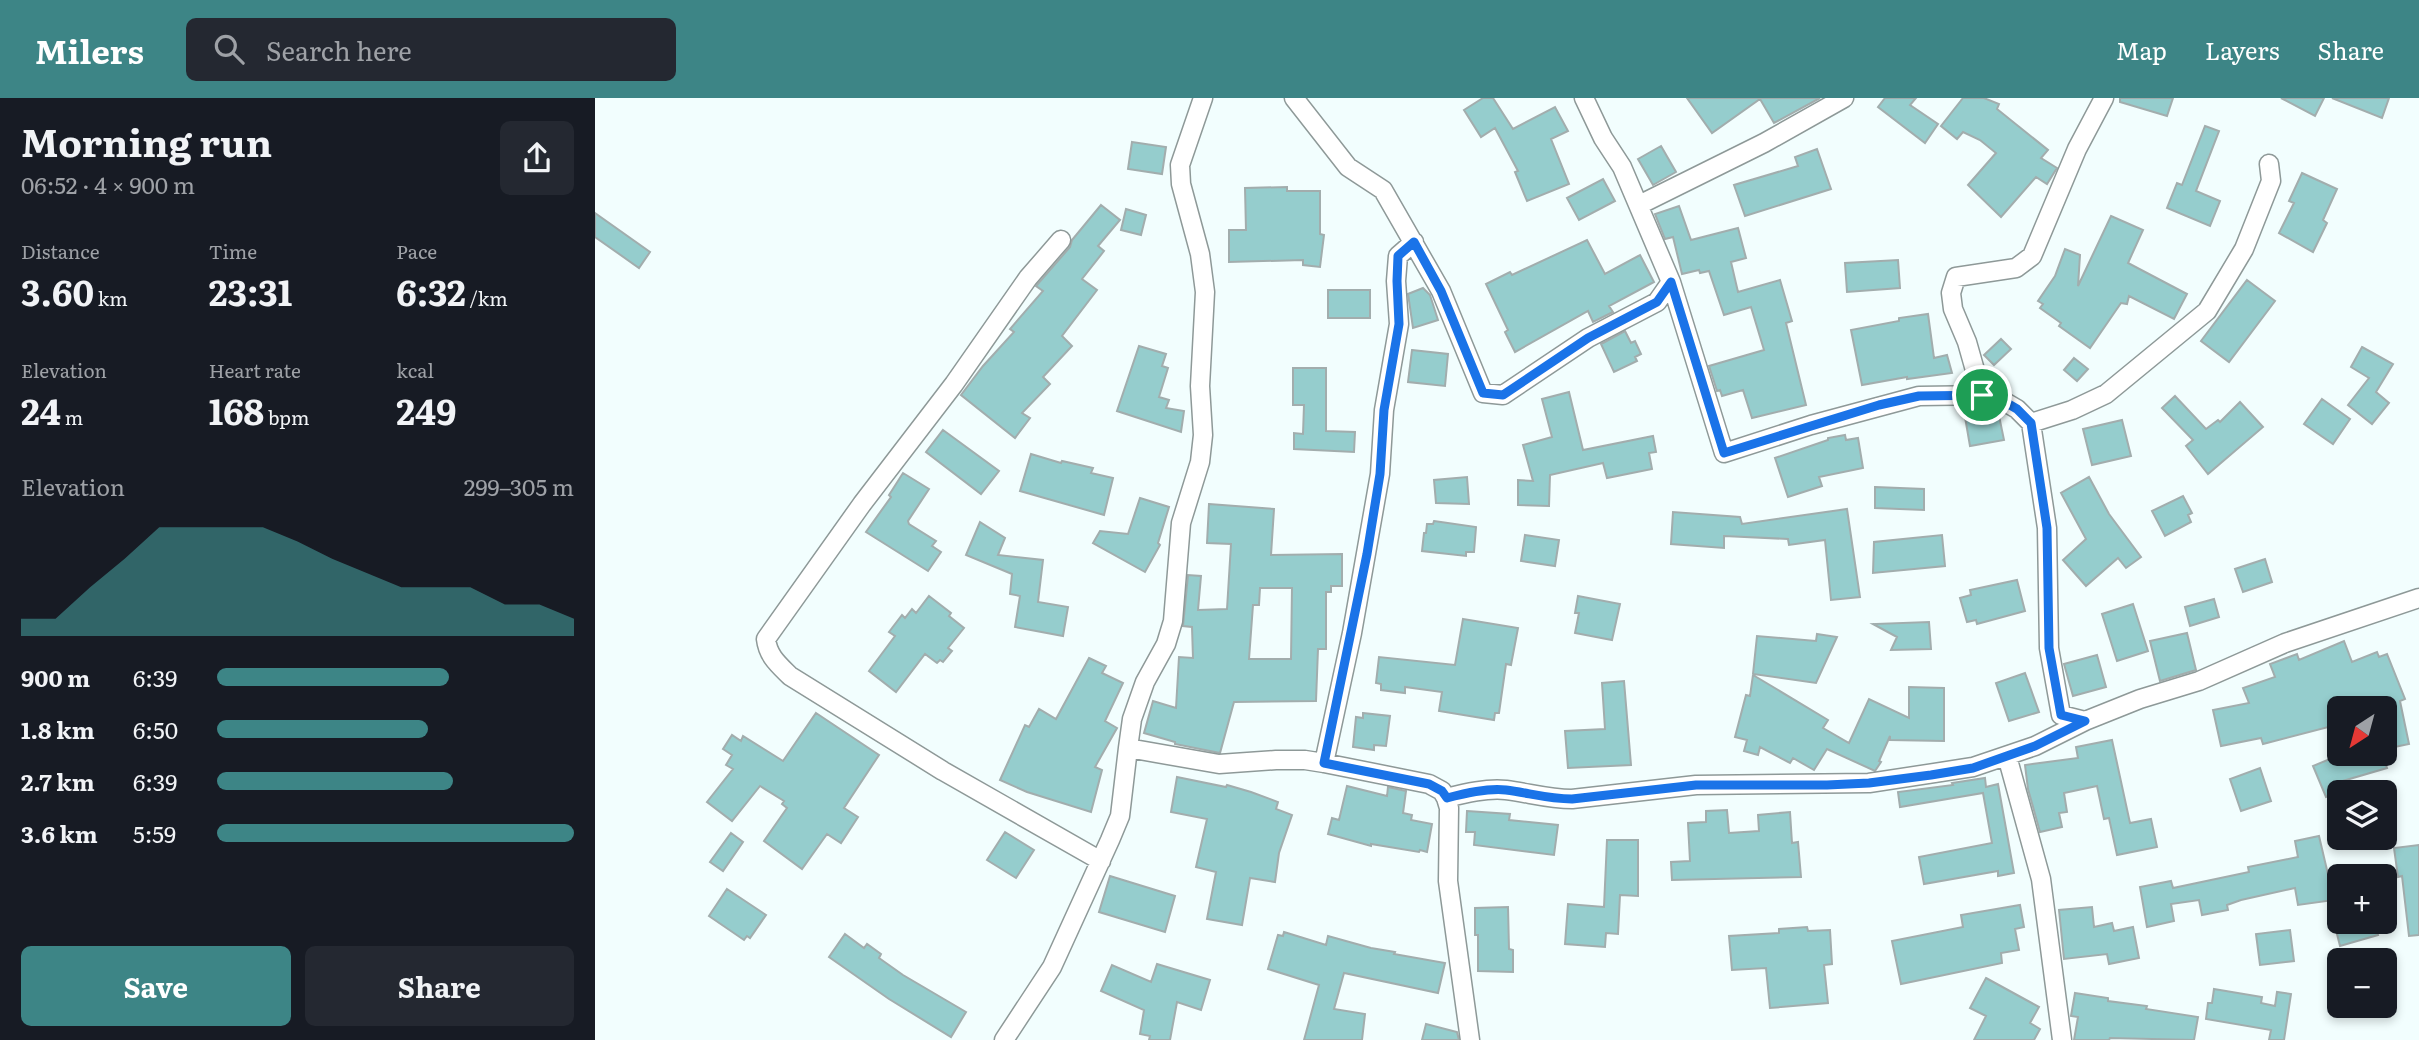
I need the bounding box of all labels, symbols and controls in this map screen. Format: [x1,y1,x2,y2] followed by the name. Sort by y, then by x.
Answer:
[186,18,676,81] search box
[35,25,144,74] text: Milers
[210,30,248,68] icon: search
[266,30,412,69] text: Search here
[2116,32,2167,67] text: Map
[2205,32,2279,67] text: Layers
[2317,32,2384,67] text: Share
[21,112,272,169] text: Morning run
[500,121,574,195] button: share
[21,167,195,201] text: 06:52 · 4 × 900 m
[21,237,100,265] text: Distance
[209,237,257,265] text: Time
[396,237,437,265] text: Pace
[21,265,94,317] text: 3.60
[209,265,292,317] text: 23:31
[396,265,466,317] text: 6:32
[94,284,128,312] text: km
[466,284,508,312] text: /km
[21,356,107,384] text: Elevation
[209,356,301,384] text: Heart rate
[396,356,434,384] text: kcal
[1952,365,2012,425] pin
[1963,376,2001,414] icon: arrive
[21,384,61,436] text: 24
[209,384,264,436] text: 168
[396,384,456,436] text: 249
[61,403,83,431] text: m
[264,403,309,431] text: bpm
[21,469,125,503] text: Elevation
[464,469,574,503] text: 299–305 m
[21,660,90,694] text: 900 m
[133,660,177,694] text: 6:39
[2327,696,2397,766] north arrow
[2327,696,2397,1018] map controls
[21,712,95,746] text: 1.8 km
[133,712,178,746] text: 6:50
[21,764,95,798] text: 2.7 km
[133,764,177,798] text: 6:39
[2327,780,2397,850] button: layers
[21,816,98,850] text: 3.6 km
[133,816,176,850] text: 5:59
[2327,864,2397,934] button: +
[21,946,291,1026] button: Save
[305,946,574,1026] button: Share
[2327,948,2397,1018] button: −

